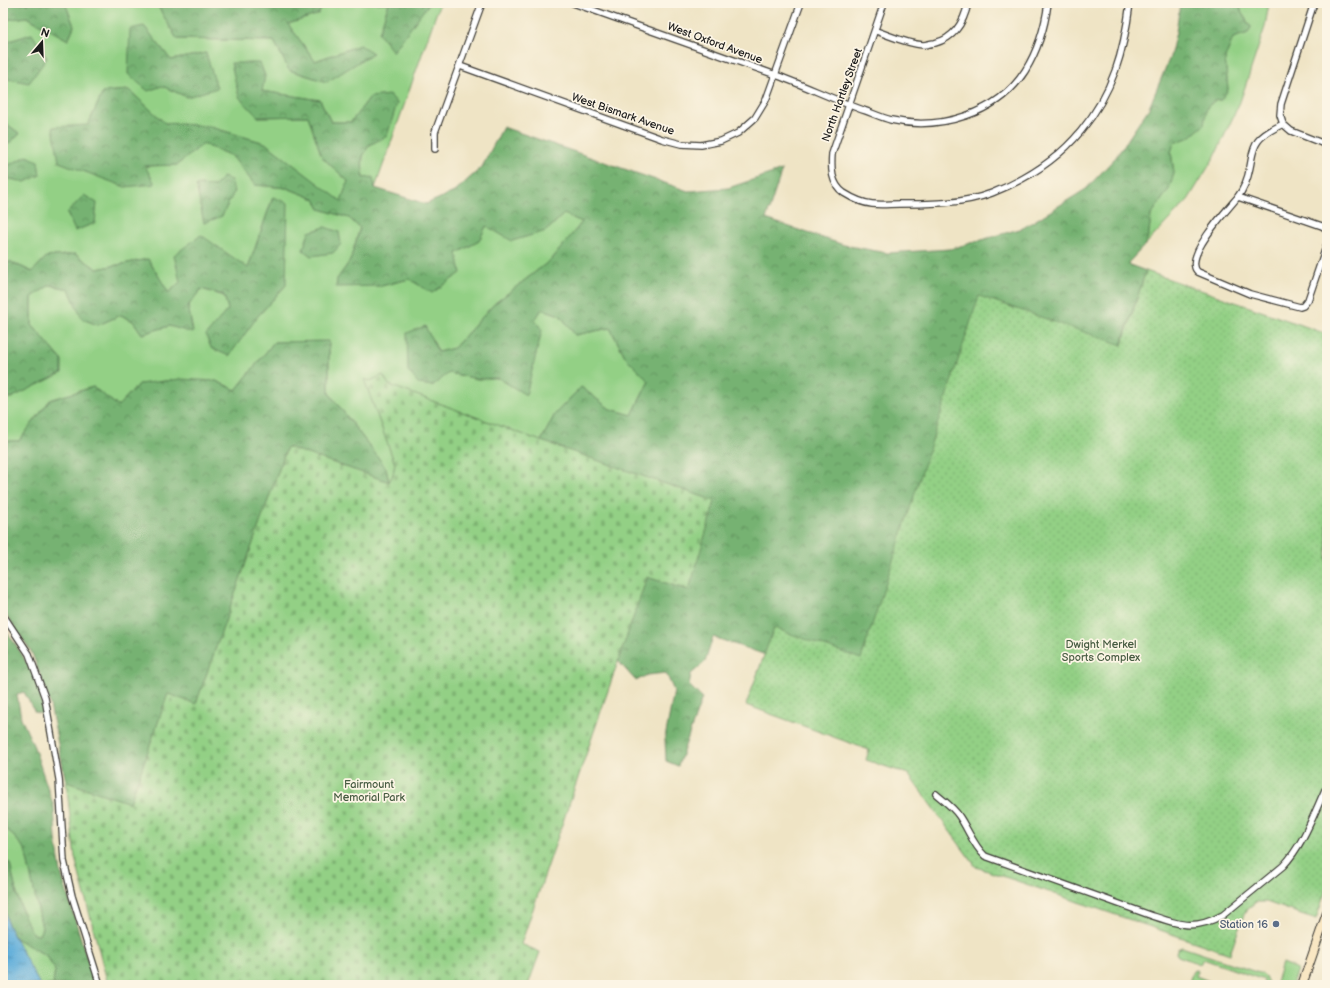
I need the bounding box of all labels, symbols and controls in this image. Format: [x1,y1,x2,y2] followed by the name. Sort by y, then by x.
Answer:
[666,20,765,66] street label: West Oxford Avenue
[22,22,62,62] north arrow
[39,26,51,41] text: N
[819,46,865,144] street label: North Hartley Street
[570,90,677,138] street label: West Bismark Avenue
[1062,638,1140,664] park label: Dwight Merkel Sports Complex
[333,778,405,804] park label: Fairmount Memorial Park
[1220,918,1268,931] place label: Station 16
[1271,919,1281,929] marker: Station 16

